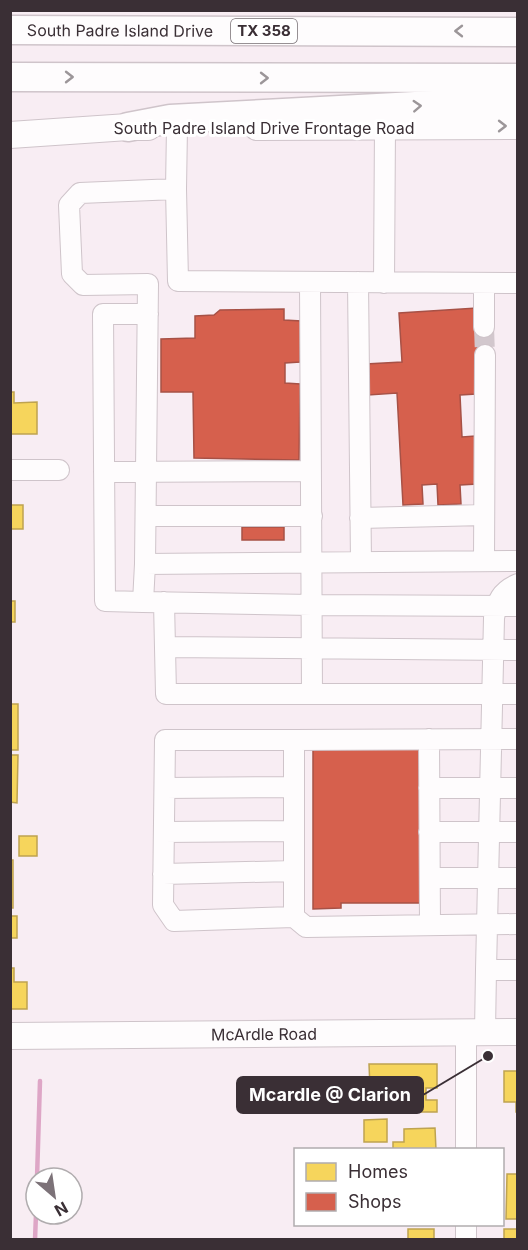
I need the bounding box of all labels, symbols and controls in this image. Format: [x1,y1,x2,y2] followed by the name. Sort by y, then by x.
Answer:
[231,19,297,43] road number: TX 358
[27,20,213,41] street label: South Padre Island Drive
[455,25,464,38] one-way arrow
[64,71,73,83] one-way arrow
[259,72,268,84] one-way arrow
[412,100,421,113] one-way arrow
[114,118,414,138] street label: South Padre Island Drive Frontage Road
[497,120,506,132] one-way arrow
[211,1024,317,1044] street label: McArdle Road
[237,1077,423,1113] callout: Mcardle @ Clarion
[249,1084,411,1105] text: Mcardle @ Clarion
[294,1148,504,1226] legend
[348,1161,408,1182] text: Homes
[24,1166,84,1226] north arrow
[348,1191,402,1212] text: Shops
[51,1197,71,1221] text: N

